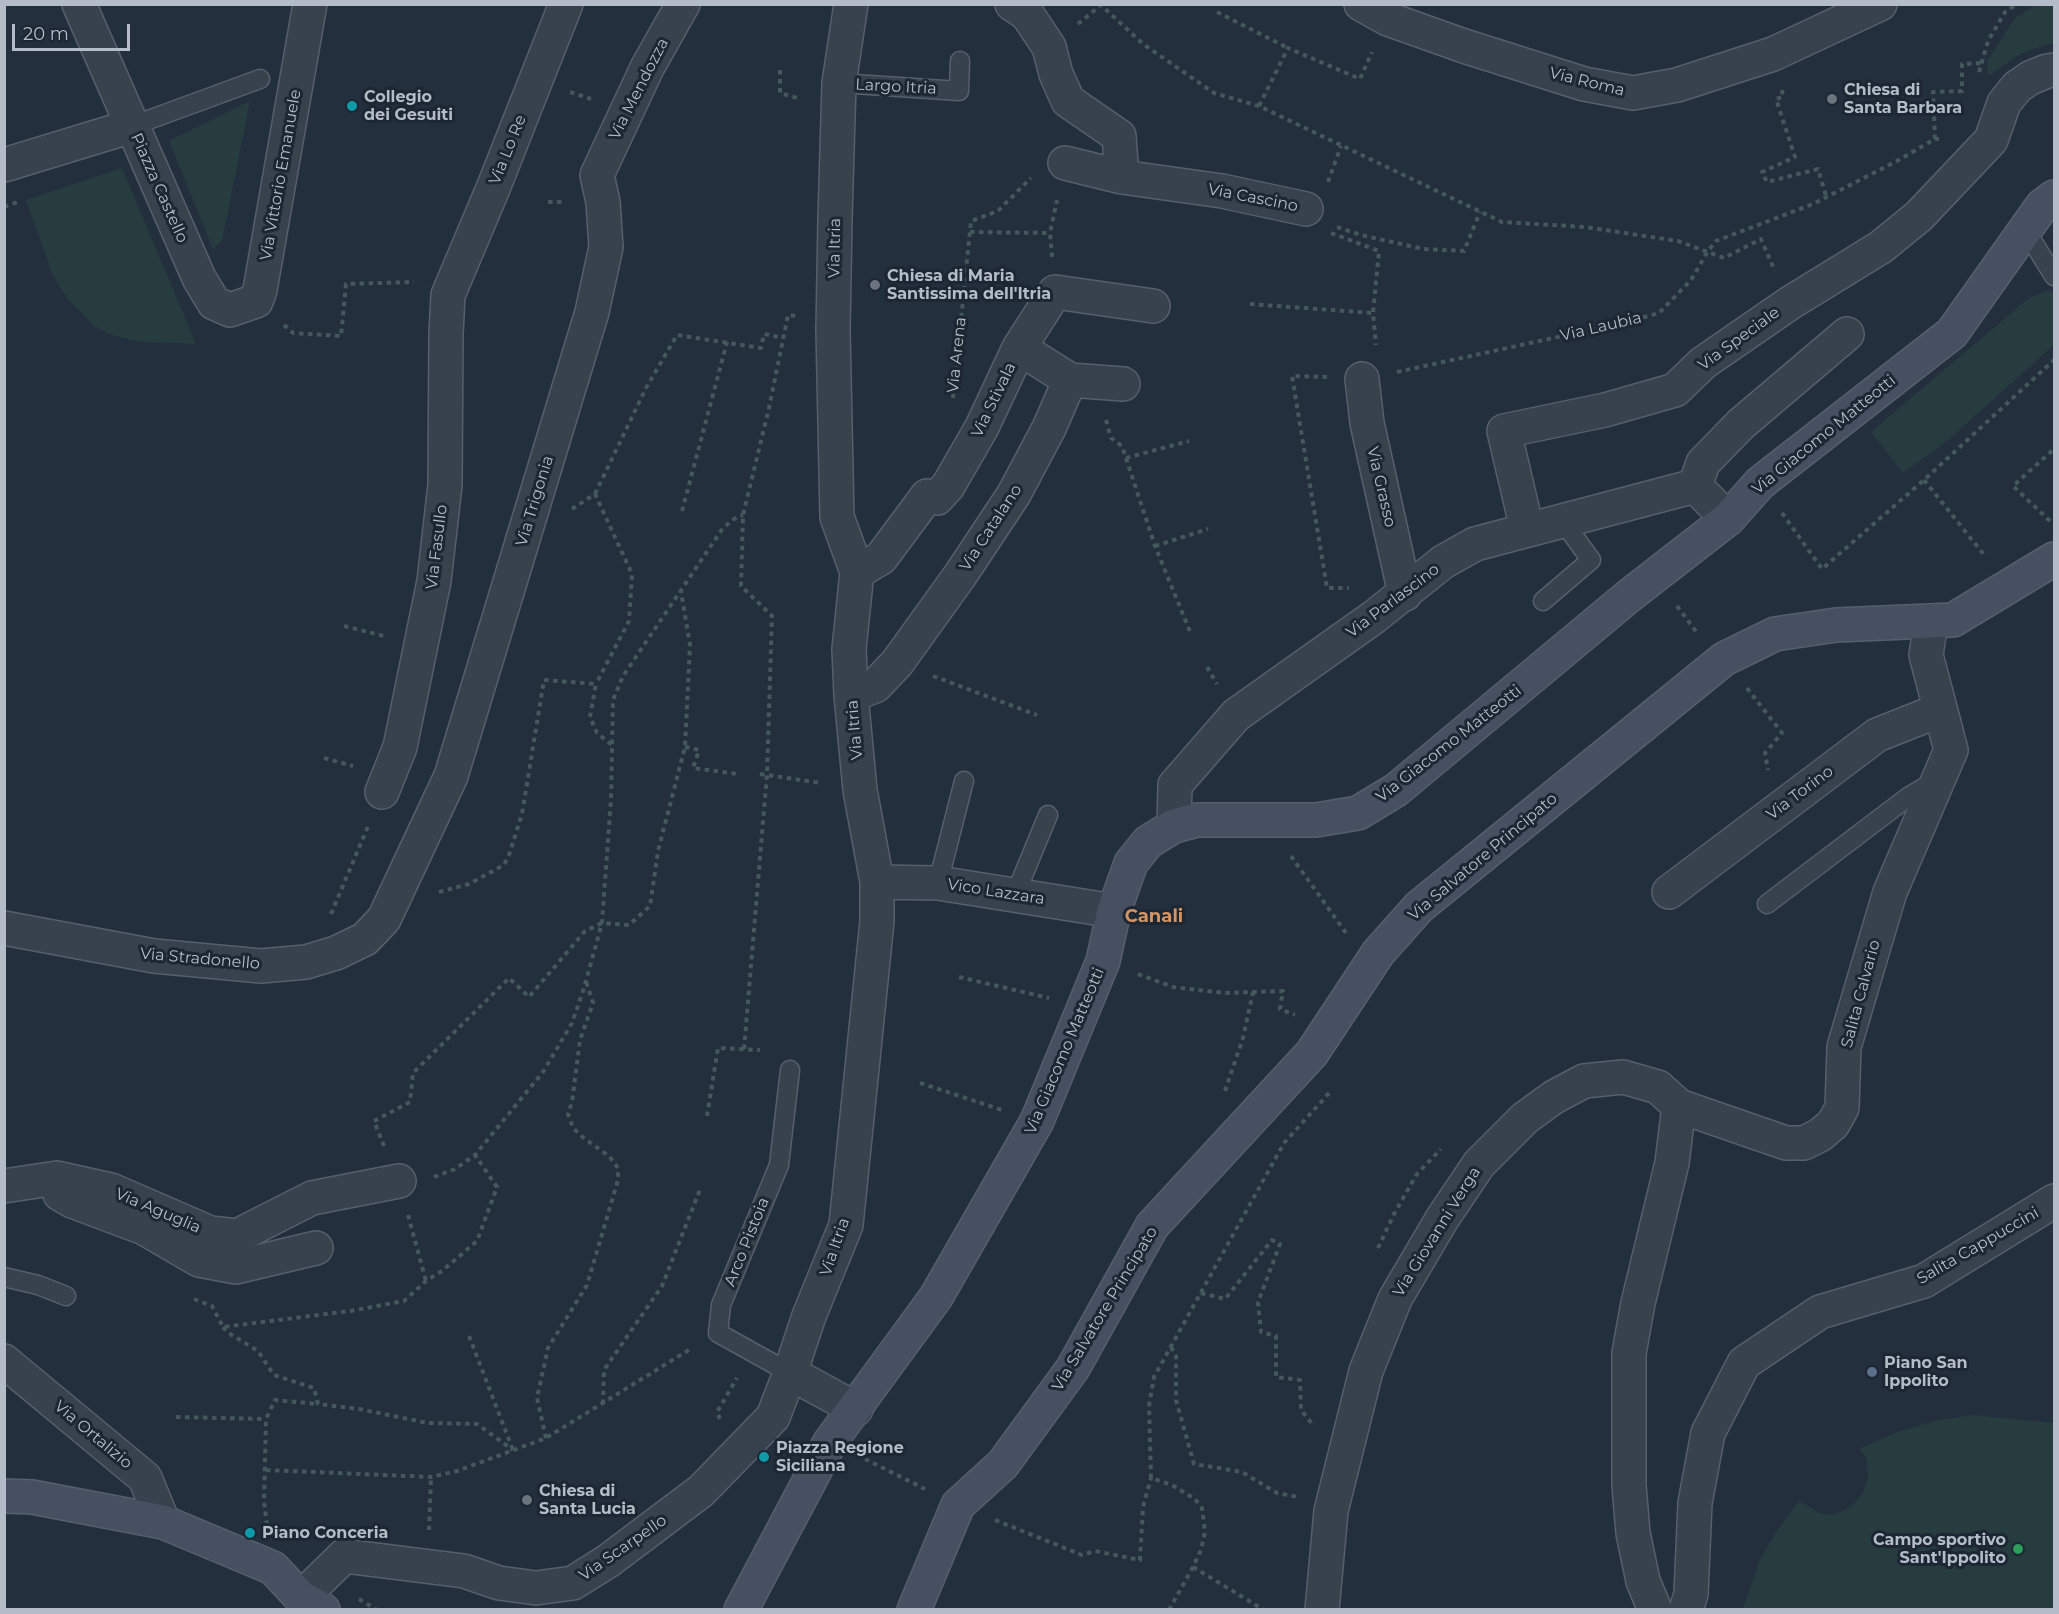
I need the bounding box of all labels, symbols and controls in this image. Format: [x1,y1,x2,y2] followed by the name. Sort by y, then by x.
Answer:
[15,12,134,50] scale bar
[23,23,69,45] text: 20 m
[605,35,673,143] street label: Via Mendozza
[1547,63,1627,101] street label: Via Roma
[855,75,937,99] street label: Largo Itria
[1844,80,1962,118] place label: Chiesa di Santa Barbara
[364,87,453,125] place label: Collegio dei Gesuiti
[256,88,306,262] street label: Via Vittorio Emanuele
[1825,92,1839,106] marker: Chiesa di Santa Barbara
[345,99,359,113] marker: Collegio dei Gesuiti
[485,112,531,188] street label: Via Lo Re
[126,130,192,246] street label: Piazza Castello
[1206,180,1300,216] street label: Via Cascino
[825,218,845,278] street label: Via Itria
[887,266,1051,304] place label: Chiesa di Maria Santissima dell'Itria
[868,278,882,292] marker: Chiesa di Maria Santissima dell'Itria
[1695,303,1783,375] street label: Via Speciale
[1558,308,1644,346] street label: Via Laubia
[943,316,971,394] street label: Via Arena
[968,359,1020,441] street label: Via Stivala
[1748,371,1900,499] street label: Via Giacomo Matteotti
[1362,445,1400,529] street label: Via Grasso
[512,453,558,549] street label: Via Trigonia
[956,481,1026,575] street label: Via Catalano
[422,504,452,590] street label: Via Fasullo
[1343,560,1443,642] street label: Via Parlascino
[1373,681,1525,807] street label: Via Giacomo Matteotti
[843,699,867,761] street label: Via Itria
[1763,762,1837,824] street label: Via Torino
[1405,789,1561,925] street label: Via Salvatore Principato
[946,875,1046,909] street label: Vico Lazzara
[1125,906,1183,928] district label: Canali
[1837,938,1885,1050] street label: Salita Calvario
[139,944,261,974] street label: Via Stradonello
[1021,965,1109,1137] street label: Via Giacomo Matteotti
[1389,1163,1485,1301] street label: Via Giovanni Verga
[112,1184,204,1238] street label: Via Aguglia
[720,1195,774,1289] street label: Arco Pistoia
[1914,1203,2042,1289] street label: Salita Cappuccini
[816,1215,854,1279] street label: Via Itria
[1048,1223,1162,1395] street label: Via Salvatore Principato
[1884,1353,1968,1391] place label: Piano San Ippolito
[1865,1365,1879,1379] marker: Piano San Ippolito
[50,1397,136,1473] street label: Via Ortalizio
[776,1438,904,1476] place label: Piazza Regione Siciliana
[757,1450,771,1464] marker: Piazza Regione Siciliana
[539,1481,636,1519] place label: Chiesa di Santa Lucia
[520,1493,534,1507] marker: Chiesa di Santa Lucia
[575,1511,671,1585] street label: Via Scarpello
[262,1523,388,1543] place label: Piano Conceria
[243,1526,257,1540] marker: Piano Conceria
[1873,1530,2006,1568] place label: Campo sportivo Sant'Ippolito
[2011,1542,2025,1556] marker: Campo sportivo Sant'Ippolito

